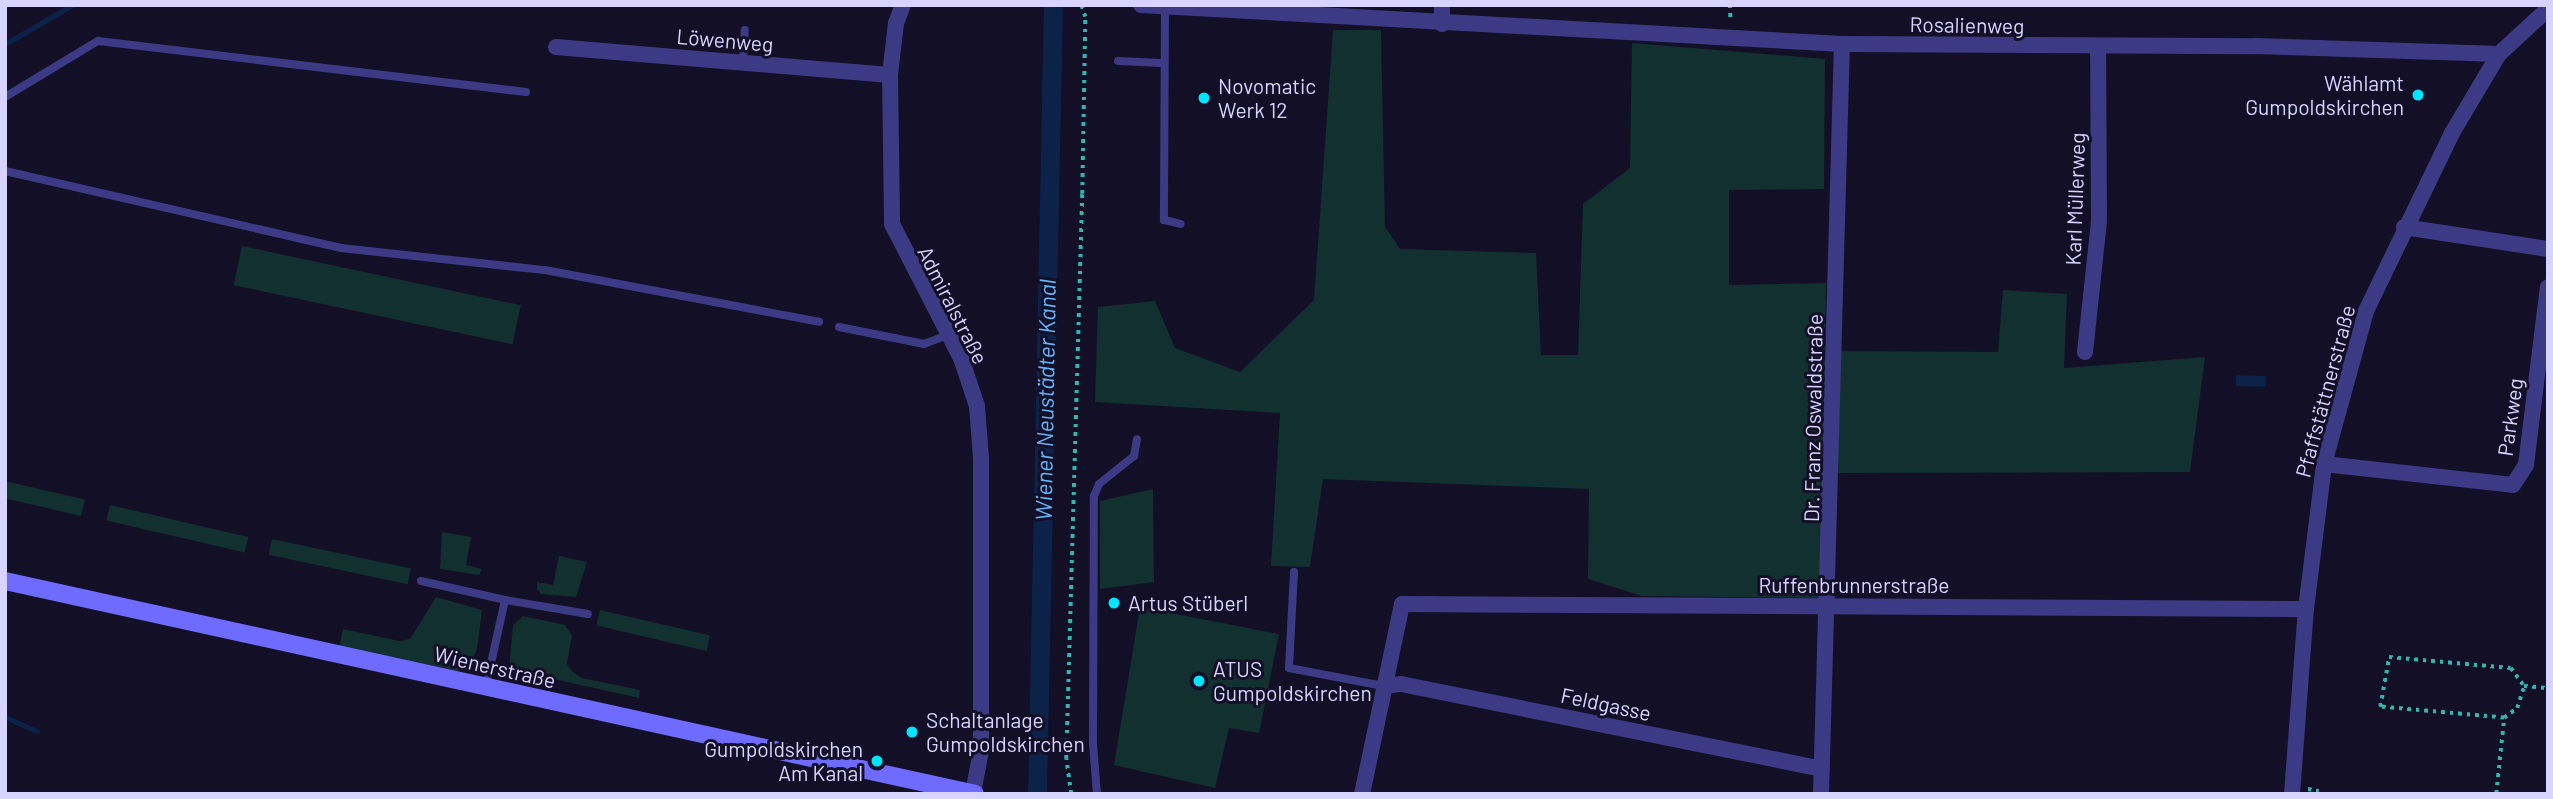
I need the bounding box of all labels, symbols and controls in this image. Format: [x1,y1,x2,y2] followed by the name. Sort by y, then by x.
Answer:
[1909,11,2025,39] street label: Rosalienweg
[676,23,774,57] street label: Löwenweg
[2245,70,2404,120] place label: Wählamt Gumpoldskirchen
[1218,73,1316,123] place label: Novomatic Werk 12
[2410,87,2426,103] marker: Wählamt Gumpoldskirchen
[1196,90,1212,106] marker: Novomatic Werk 12
[2060,132,2090,266] street label: Karl Müllerweg
[913,242,993,368] street label: Admiralstraße
[1029,279,1061,521] water label: Wiener Neustädter Kanal
[2290,302,2360,480] street label: Pfaffstättnerstraße
[1799,314,1827,522] street label: Dr. Franz Oswaldstraße
[2492,376,2528,458] street label: Parkweg
[1758,572,1950,598] street label: Ruffenbrunnerstraße
[1128,590,1248,616] place label: Artus Stüberl
[1106,595,1122,611] marker: Artus Stüberl
[432,641,558,693] street label: Wienerstraße
[1213,656,1372,706] place label: ATUS Gumpoldskirchen
[1191,673,1207,689] marker: ATUS Gumpoldskirchen
[1559,682,1653,726] street label: Feldgasse
[926,707,1085,757] place label: Schaltanlage Gumpoldskirchen
[904,724,920,740] marker: Schaltanlage Gumpoldskirchen
[704,736,863,786] place label: Gumpoldskirchen Am Kanal
[869,753,885,769] marker: Gumpoldskirchen Am Kanal

